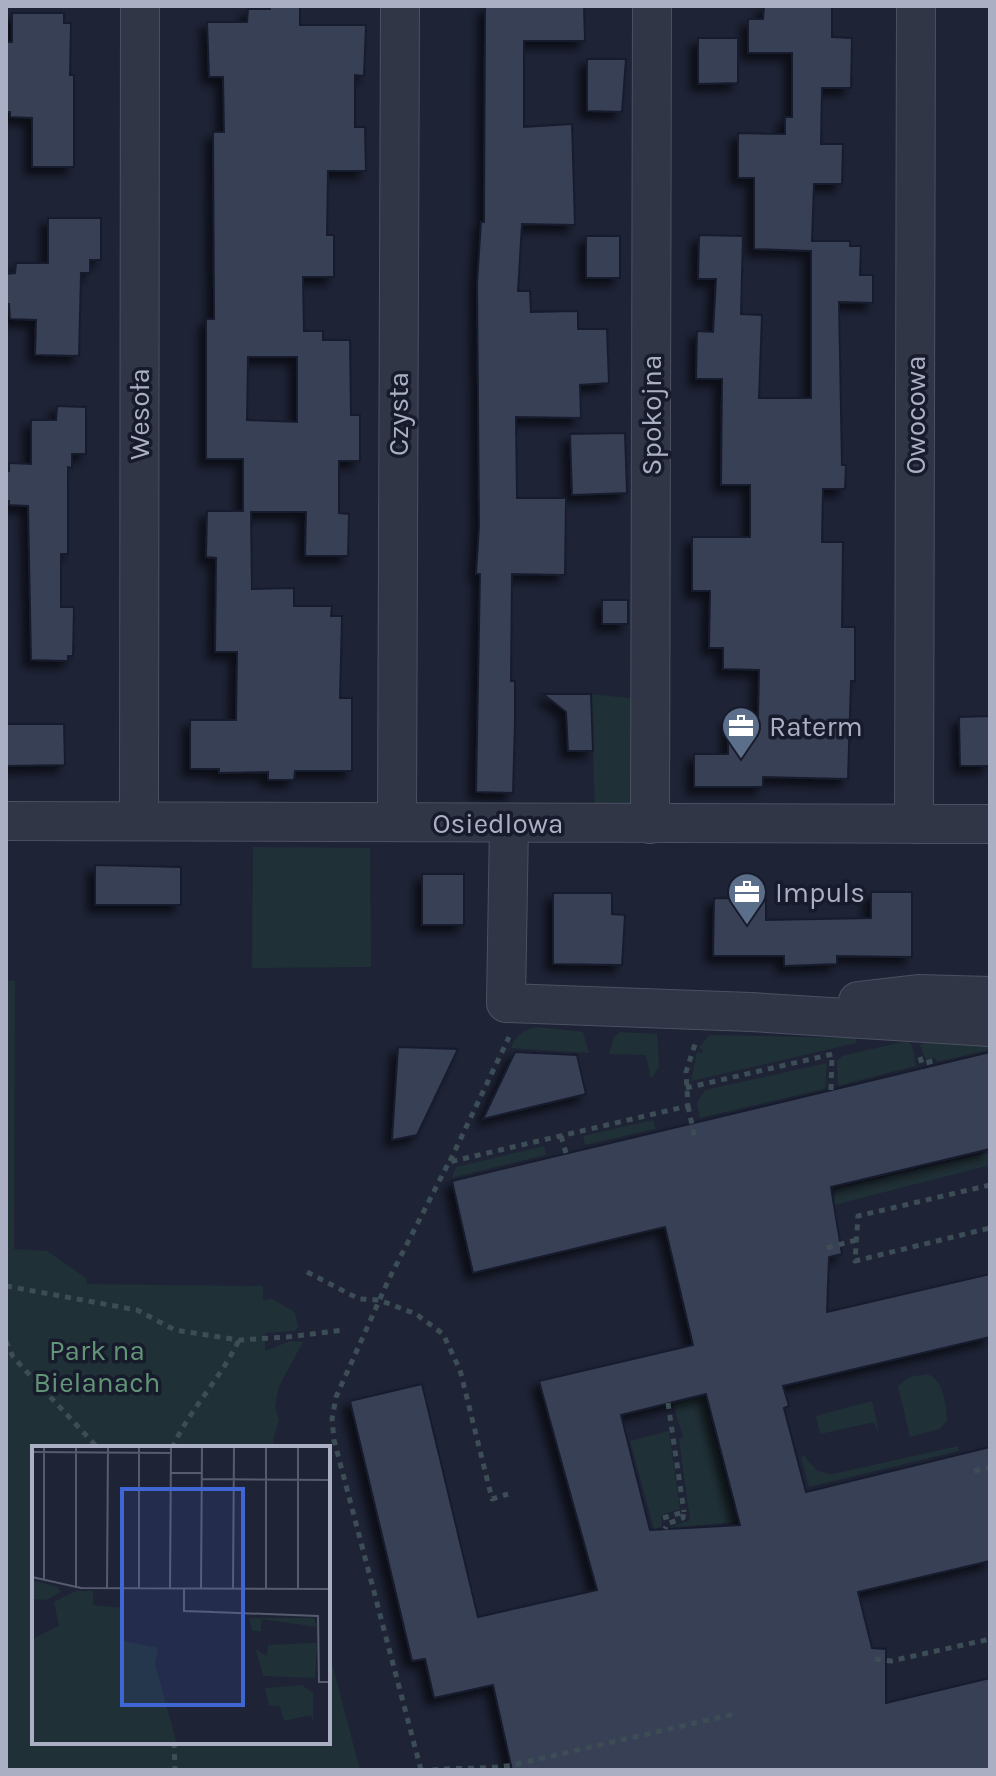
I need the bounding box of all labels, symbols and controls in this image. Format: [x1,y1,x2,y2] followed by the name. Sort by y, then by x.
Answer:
[635,355,668,475] street label: Spokojna
[899,355,932,475] street label: Owocowa
[123,368,156,460] street label: Wesoła
[382,372,415,456] street label: Czysta
[720,705,762,760] office icon: Raterm
[769,710,863,743] place label: Raterm
[433,807,563,840] street label: Osiedlowa
[726,871,768,926] office icon: Impuls
[775,876,865,909] place label: Impuls
[33,1334,161,1399] park label: Park na Bielanach
[32,1446,330,1744] inset map

